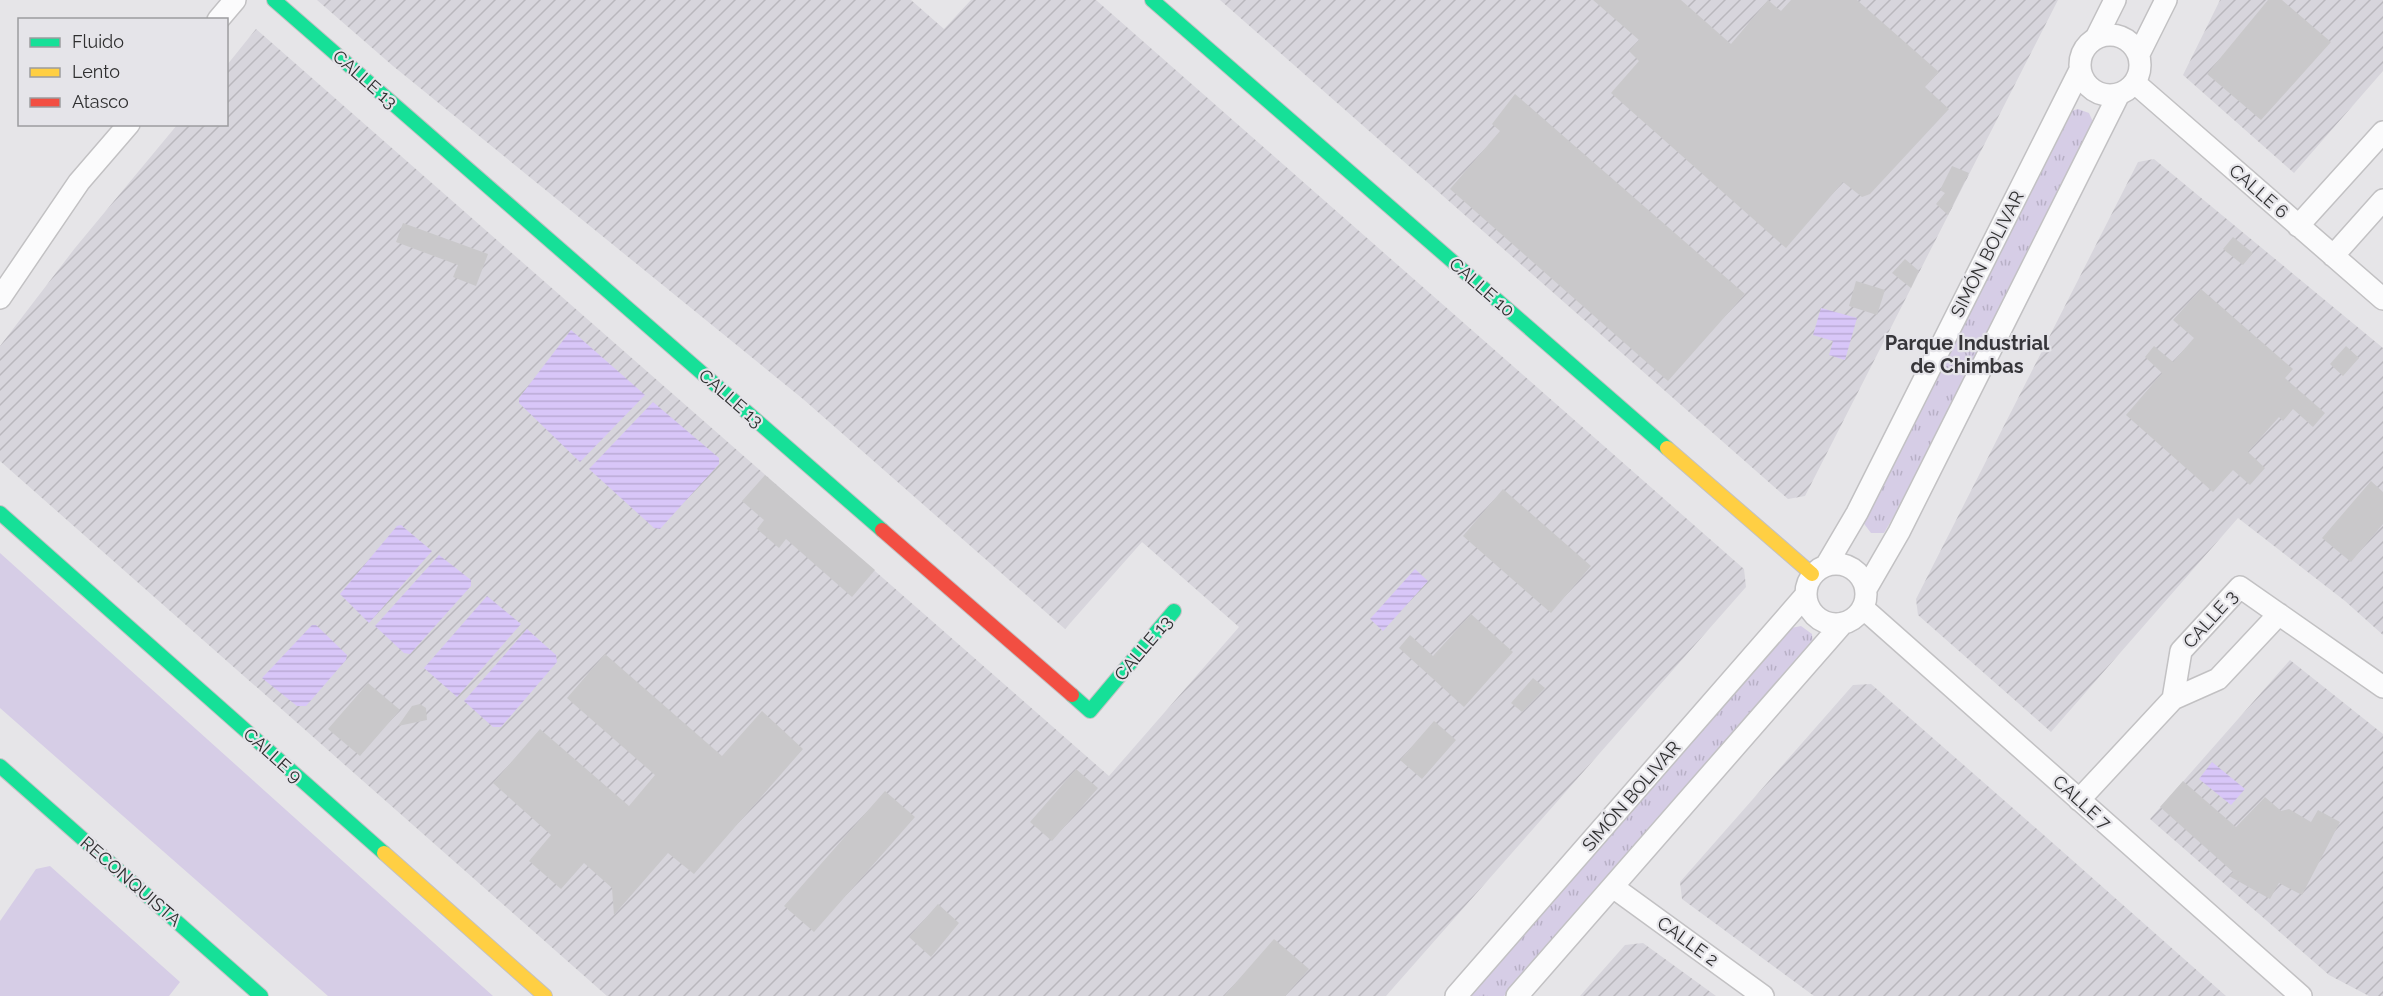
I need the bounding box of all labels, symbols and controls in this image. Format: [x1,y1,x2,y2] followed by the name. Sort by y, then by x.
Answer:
[18,18,228,126] legend
[72,31,124,52] text: Fluido
[329,45,401,113] street label: CALLE 13
[72,61,120,82] text: Lento
[72,91,129,112] text: Atasco
[2225,160,2293,223] street label: CALLE 6
[1945,187,2028,321] street label: SIMÓN BOLIVAR
[1445,253,1519,321] street label: CALLE 10
[1885,331,2050,378] district label: Parque Industrial de Chimbas
[695,364,767,432] street label: CALLE 13
[2179,586,2241,652] street label: CALLE 3
[1110,611,1176,685] street label: CALLE 13
[239,723,307,787] street label: CALLE 9
[1577,736,1685,855] street label: SIMÓN BOLIVAR
[2049,771,2115,834] street label: CALLE 7
[76,832,186,930] street label: RECONQUISTA
[1653,912,1723,970] street label: CALLE 2

